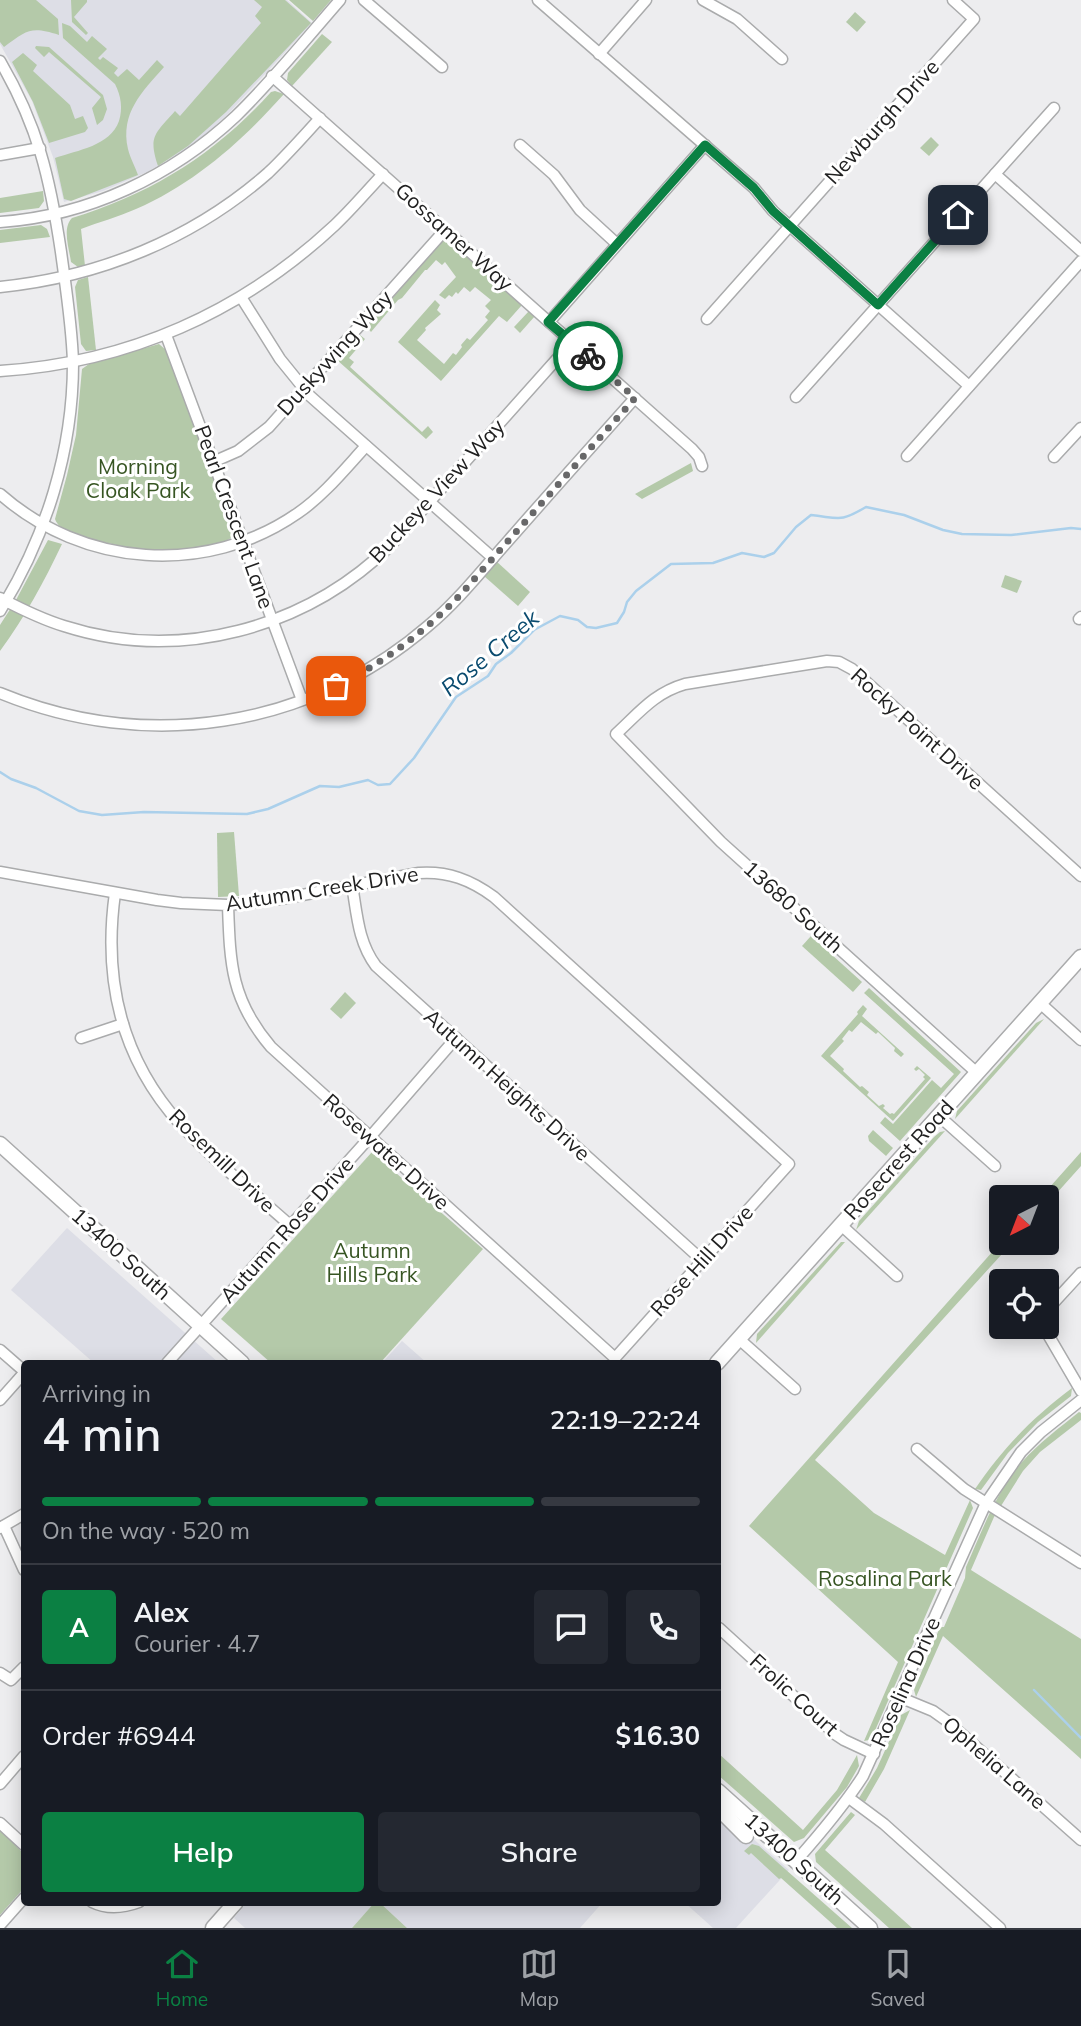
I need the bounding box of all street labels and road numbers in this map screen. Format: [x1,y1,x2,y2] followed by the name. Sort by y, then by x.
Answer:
[819,54,944,189] street label: Newburgh Drive
[390,177,519,296] street label: Gossamer Way
[271,284,397,420] street label: Duskywing Way
[363,413,510,568] street label: Buckeye View Way
[190,421,280,612] street label: Pearl Crescent Lane
[846,662,989,795] street label: Rocky Point Drive
[738,855,849,958] street label: 13680 South
[224,860,420,916] street label: Autumn Creek Drive
[419,1003,596,1166] street label: Autumn Heights Drive
[318,1088,455,1215] street label: Rosewater Drive
[838,1094,959,1225] street label: Rosecrest Road
[164,1103,281,1217] street label: Rosemill Drive
[214,1151,359,1308] street label: Autumn Rose Drive
[644,1199,758,1321] street label: Rose Hill Drive
[66,1202,177,1305] street label: 13400 South
[865,1613,945,1750] street label: Roselina Drive
[745,1648,844,1741] street label: Frolic Court
[938,1710,1052,1814] street label: Ophelia Lane
[739,1807,850,1910] street label: 13400 South

